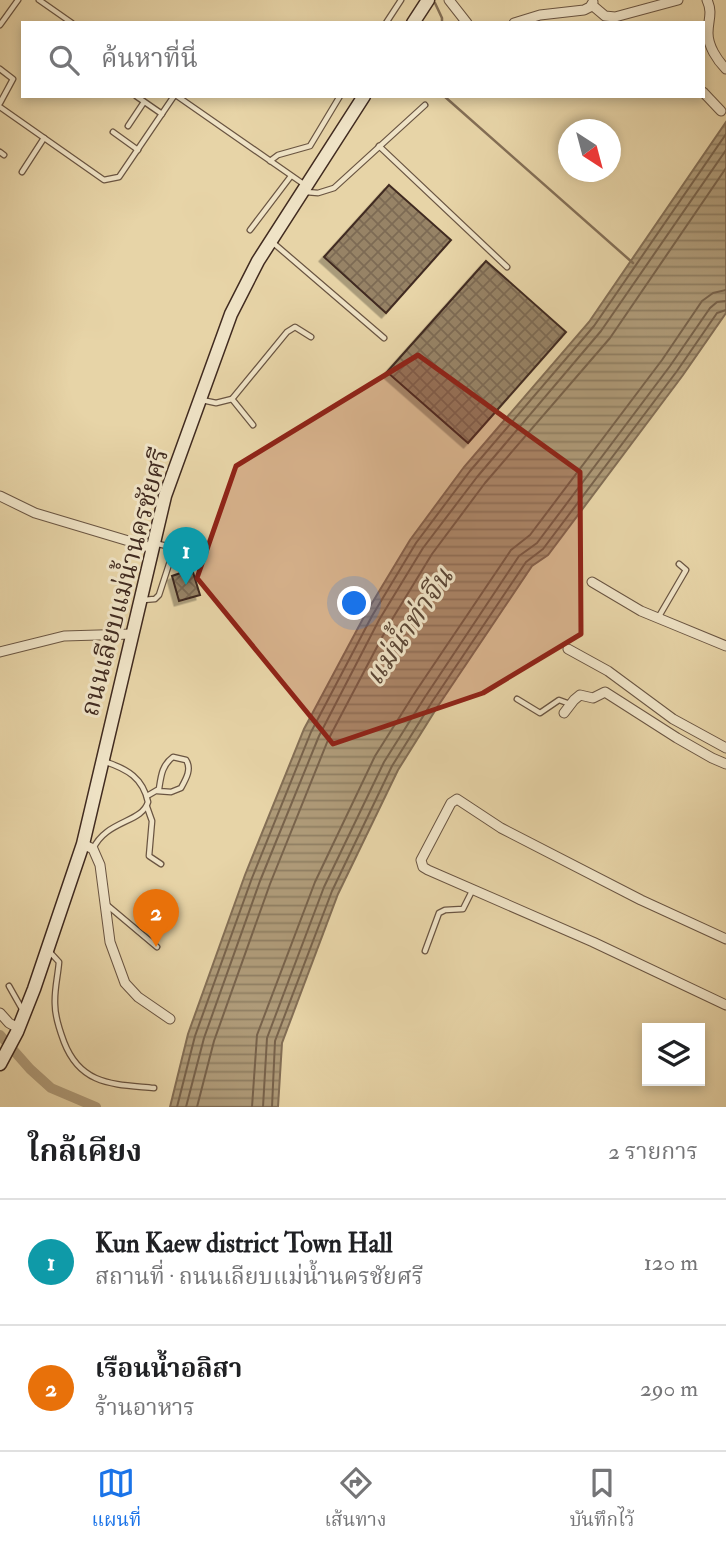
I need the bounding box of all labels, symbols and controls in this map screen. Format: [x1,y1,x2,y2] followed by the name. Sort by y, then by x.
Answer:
[21,21,705,98] search box
[45,41,83,79] icon: search
[101,43,198,75] text: ค้นหาที่นี่
[558,119,621,182] north arrow
[70,444,176,720] street label: ถนนเลียบแม่น้ำนครชัยศรี
[163,527,209,585] pin: 1
[354,559,462,692] water label: แม่น้ำท่าจีน
[337,586,371,620] your location
[133,889,179,947] pin: 2
[642,1023,705,1086] map controls
[642,1023,705,1086] button: layers
[28,1133,142,1170] text: ใกล้เคียง
[608,1137,698,1166] text: 2 รายการ
[95,1228,393,1260] text: Kun Kaew district Town Hall
[47,1248,55,1277] text: 1
[644,1248,698,1277] text: 120 m
[95,1262,423,1291] text: สถานที่ · ถนนเลียบแม่น้ำนครชัยศรี
[95,1353,242,1385] text: เรือนน้ำอลิสา
[45,1374,57,1403] text: 2
[640,1374,698,1403] text: 290 m
[95,1393,195,1422] text: ร้านอาหาร
[92,1464,141,1536] tab: แผนที่
[325,1464,386,1536] tab: เส้นทาง
[570,1464,634,1536] tab: บันทึกไว้

